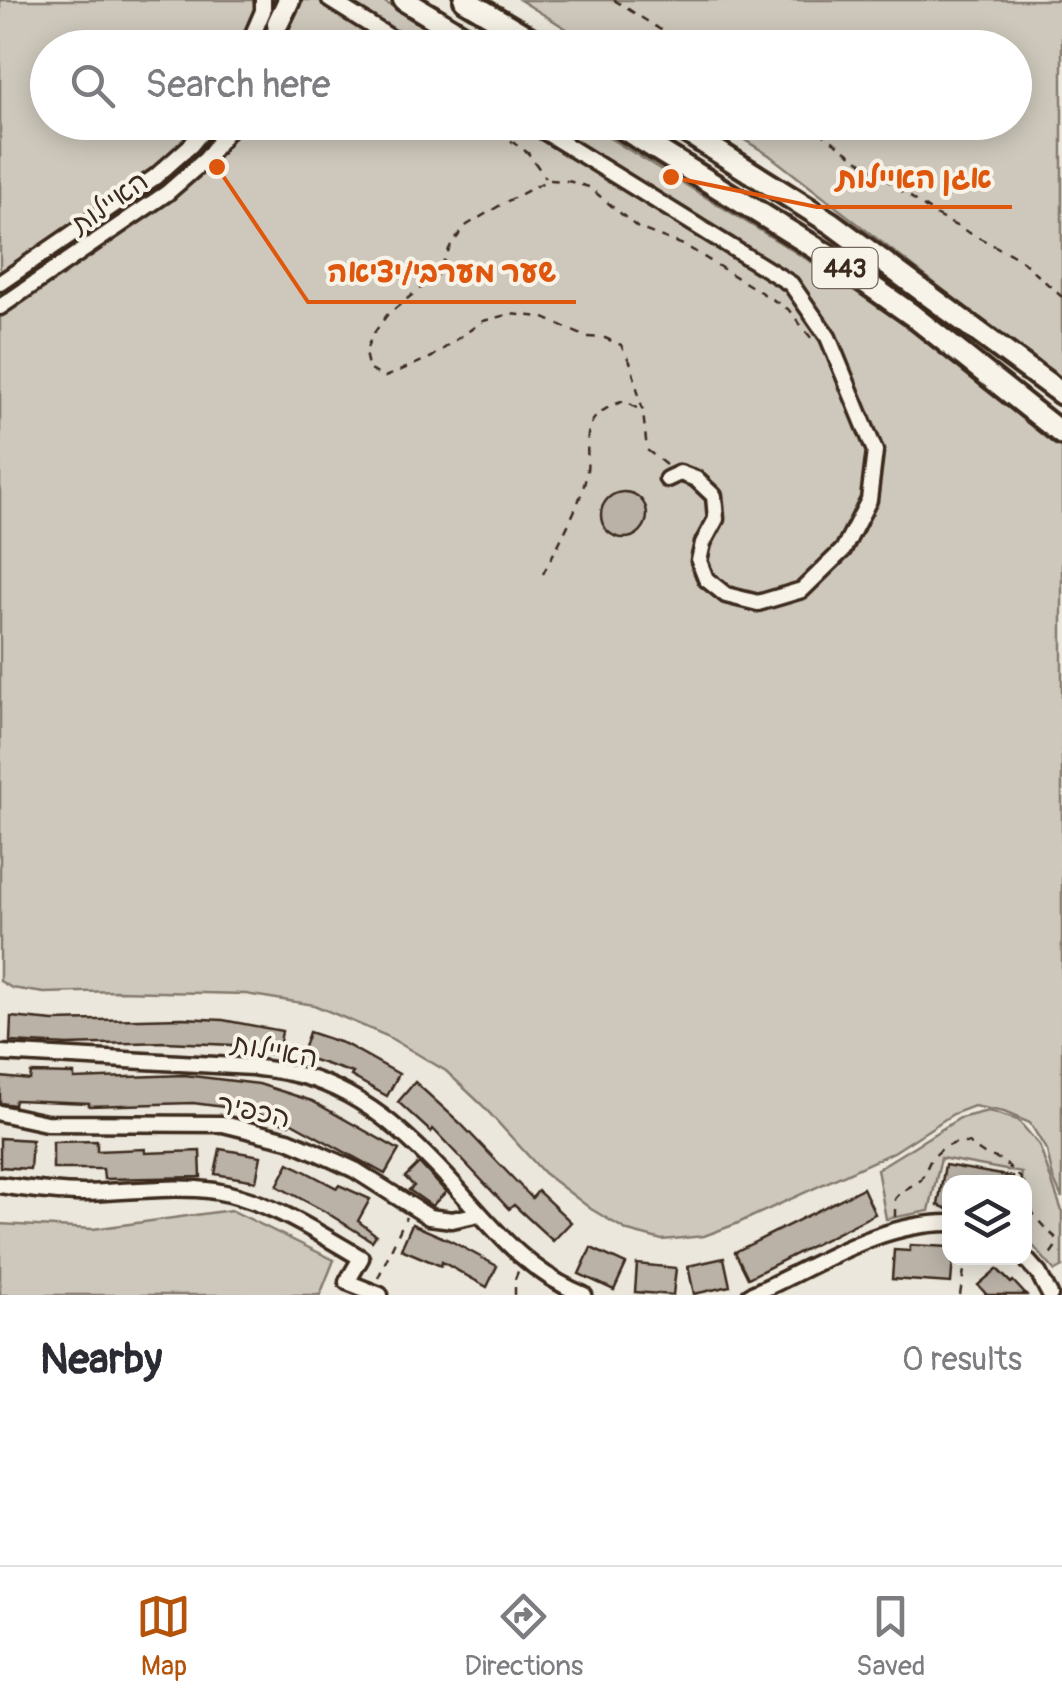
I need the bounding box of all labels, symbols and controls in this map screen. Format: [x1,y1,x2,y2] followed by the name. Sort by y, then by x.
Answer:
[30,30,1032,140] search box
[65,58,120,113] icon: search
[145,61,331,109] text: Search here
[817,147,1012,207] callout: אגן האיילות
[833,160,992,197] text: אגן האיילות
[63,164,155,244] street label: האיילות
[308,242,576,302] callout: שער מערבי/יציאה
[812,248,878,288] road number: 443
[328,254,556,291] text: שער מערבי/יציאה
[227,1026,321,1076] street label: האיילות
[214,1087,294,1136] street label: הכפיר
[942,1175,1032,1265] map controls
[942,1175,1032,1265] button: layers
[40,1334,162,1386] text: Nearby
[902,1340,1022,1380] text: 0 results
[136,1589,191,1684] tab: Map
[464,1589,583,1684] tab: Directions
[856,1589,926,1684] tab: Saved

